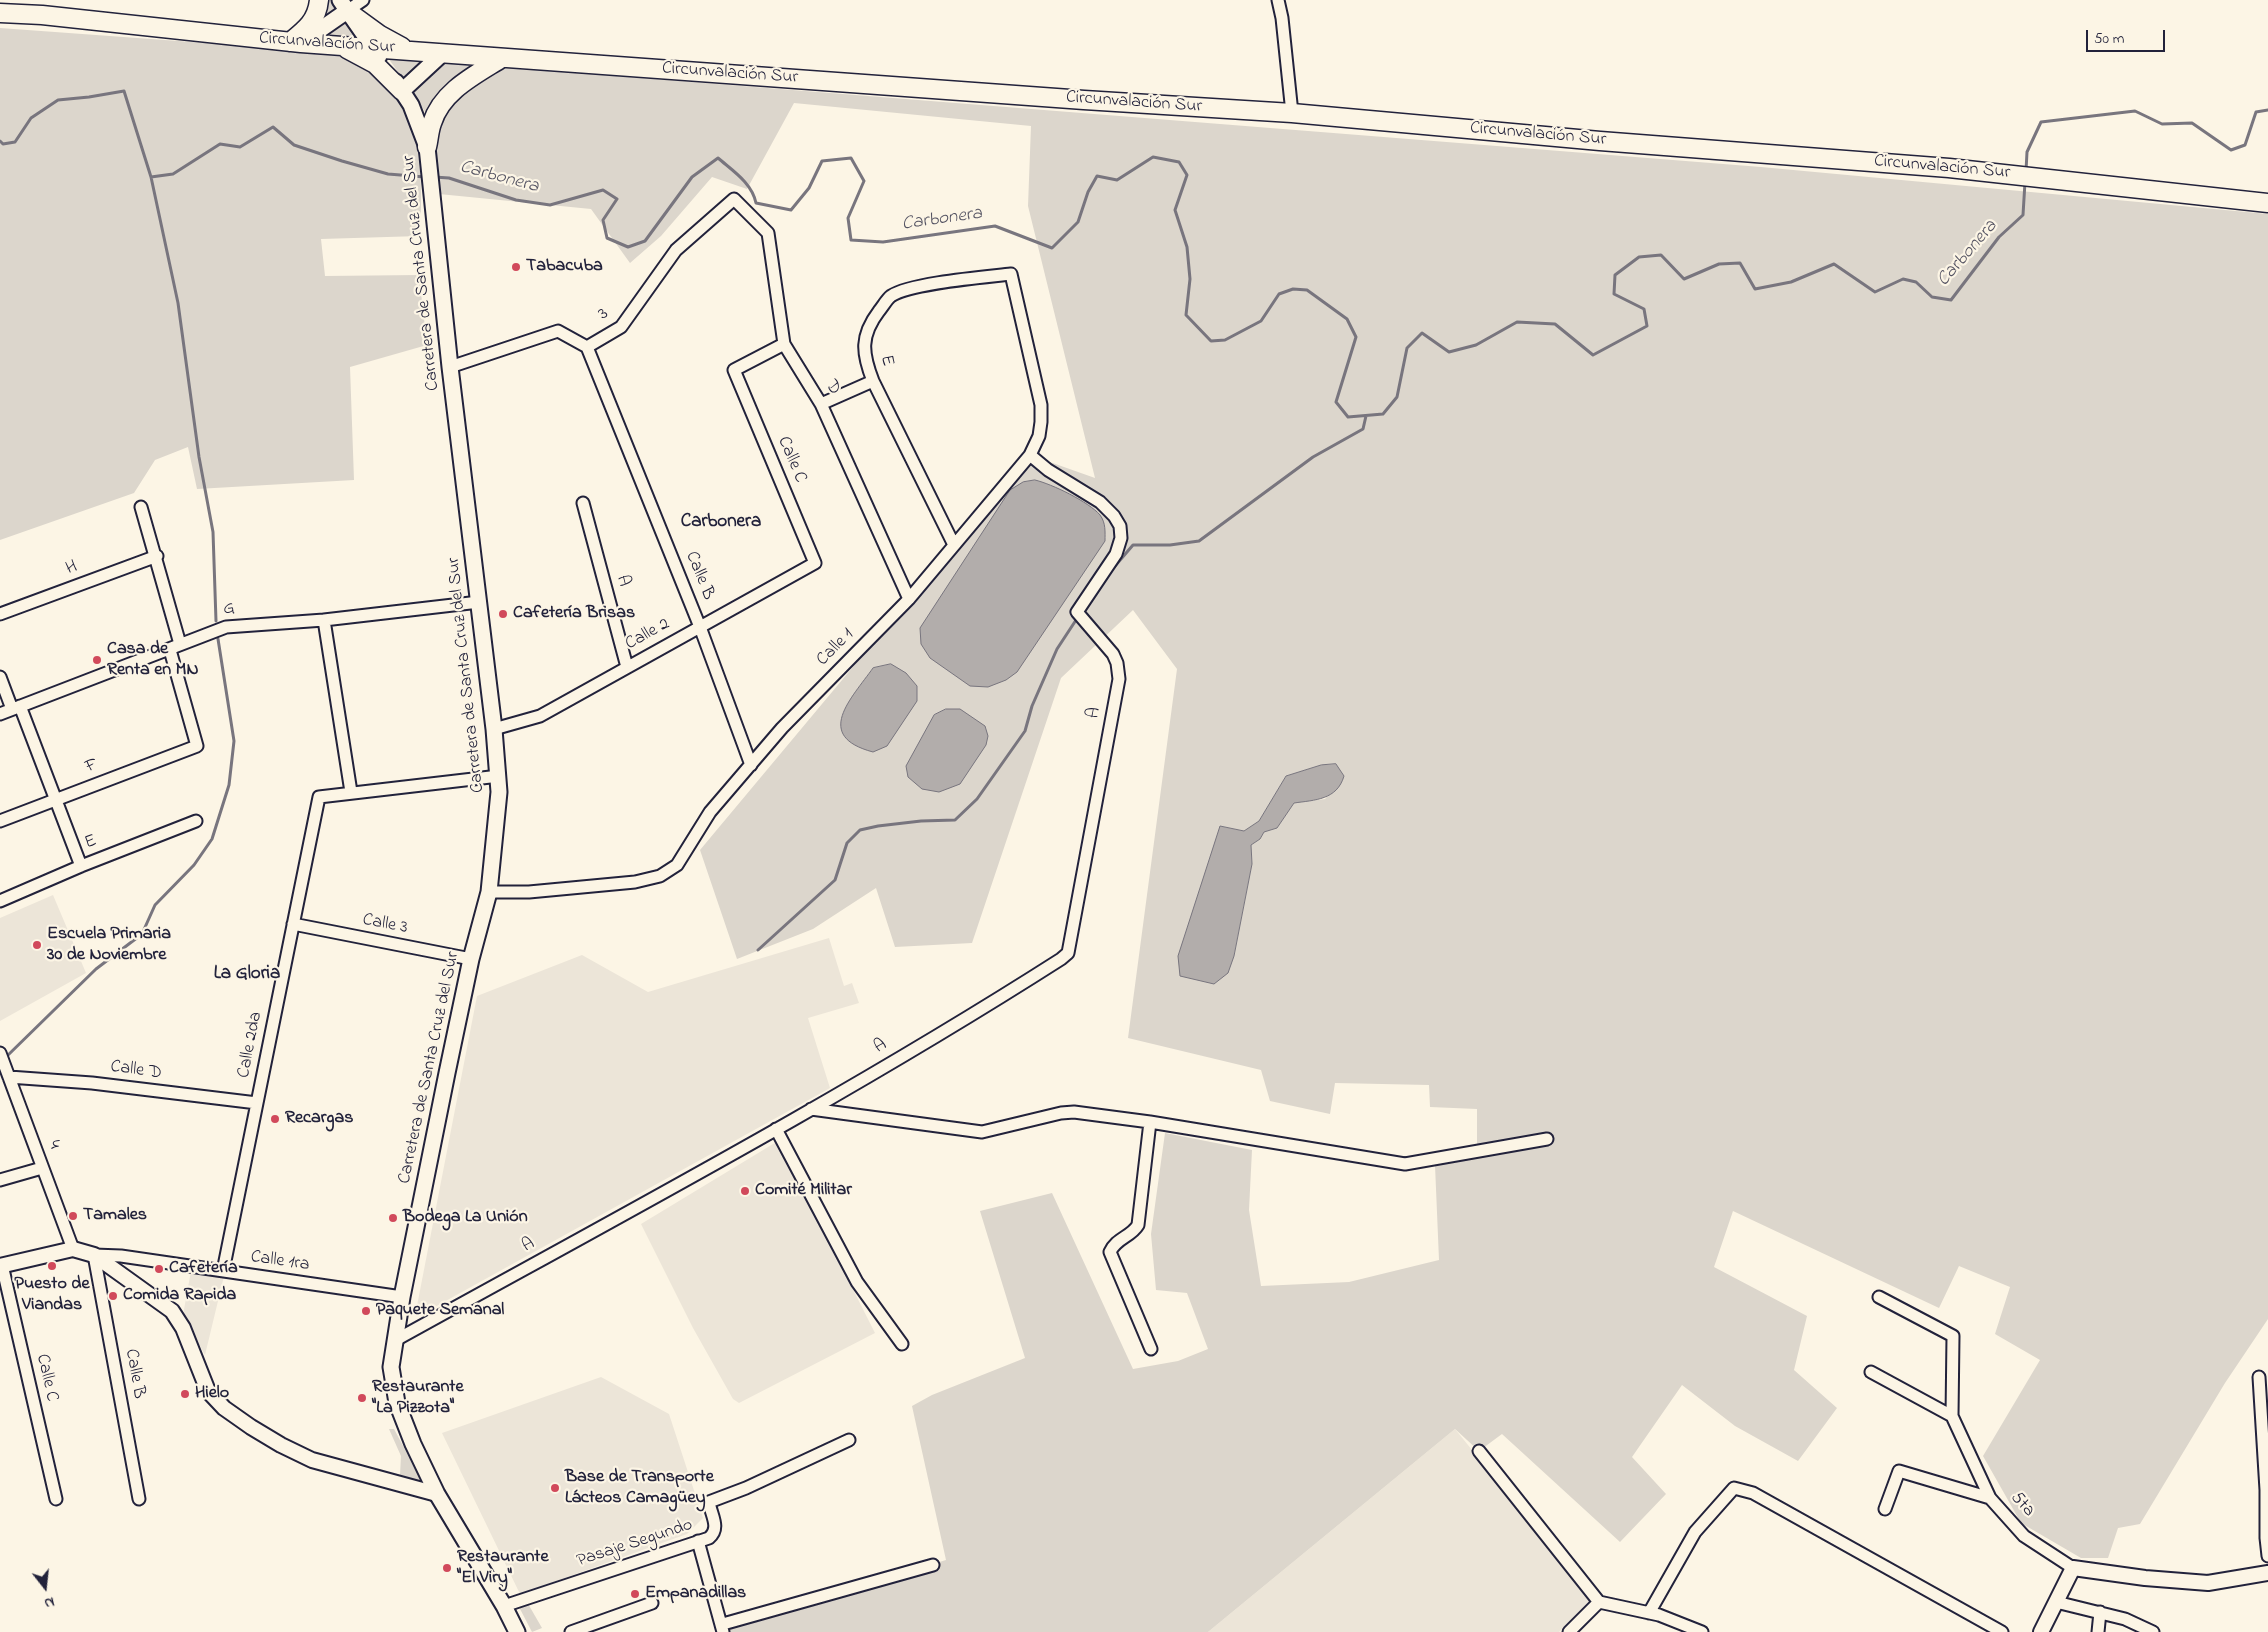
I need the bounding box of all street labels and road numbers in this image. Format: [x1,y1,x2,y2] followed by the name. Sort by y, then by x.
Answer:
[258,28,396,60] street label: Circunvalación Sur
[661,58,799,90] street label: Circunvalación Sur
[1065,87,1203,119] street label: Circunvalación Sur
[1469,118,1607,152] street label: Circunvalación Sur
[1873,151,2011,185] street label: Circunvalación Sur
[399,154,445,392] street label: Carretera de Santa Cruz del Sur
[595,304,613,326] street label: 3
[874,353,898,369] street label: E
[819,377,845,399] street label: D
[772,434,810,486] street label: Calle C
[680,549,718,603] street label: Calle B
[444,556,490,794] street label: Carretera de Santa Cruz del Sur
[63,557,81,581] street label: H
[610,573,634,589] street label: A
[222,598,236,622] street label: G
[622,614,674,656] street label: Calle 2
[813,625,859,671] street label: Calle 1
[1083,706,1107,720] street label: A
[83,755,101,779] street label: F
[82,831,100,855] street label: E
[361,910,409,940] street label: Calle 3
[395,950,465,1186] street label: Carretera de Santa Cruz del Sur
[234,1010,268,1080] street label: Calle 2da
[871,1035,891,1059] street label: A
[109,1057,163,1085] street label: Calle D
[42,1138,64,1152] street label: 4
[519,1234,539,1258] street label: A
[249,1247,311,1277] street label: Calle 1ra
[119,1347,149,1401] street label: Calle B
[30,1352,62,1404] street label: Calle C
[2005,1488,2039,1522] street label: 5ta
[574,1515,696,1573] street label: Pasaje Segundo

